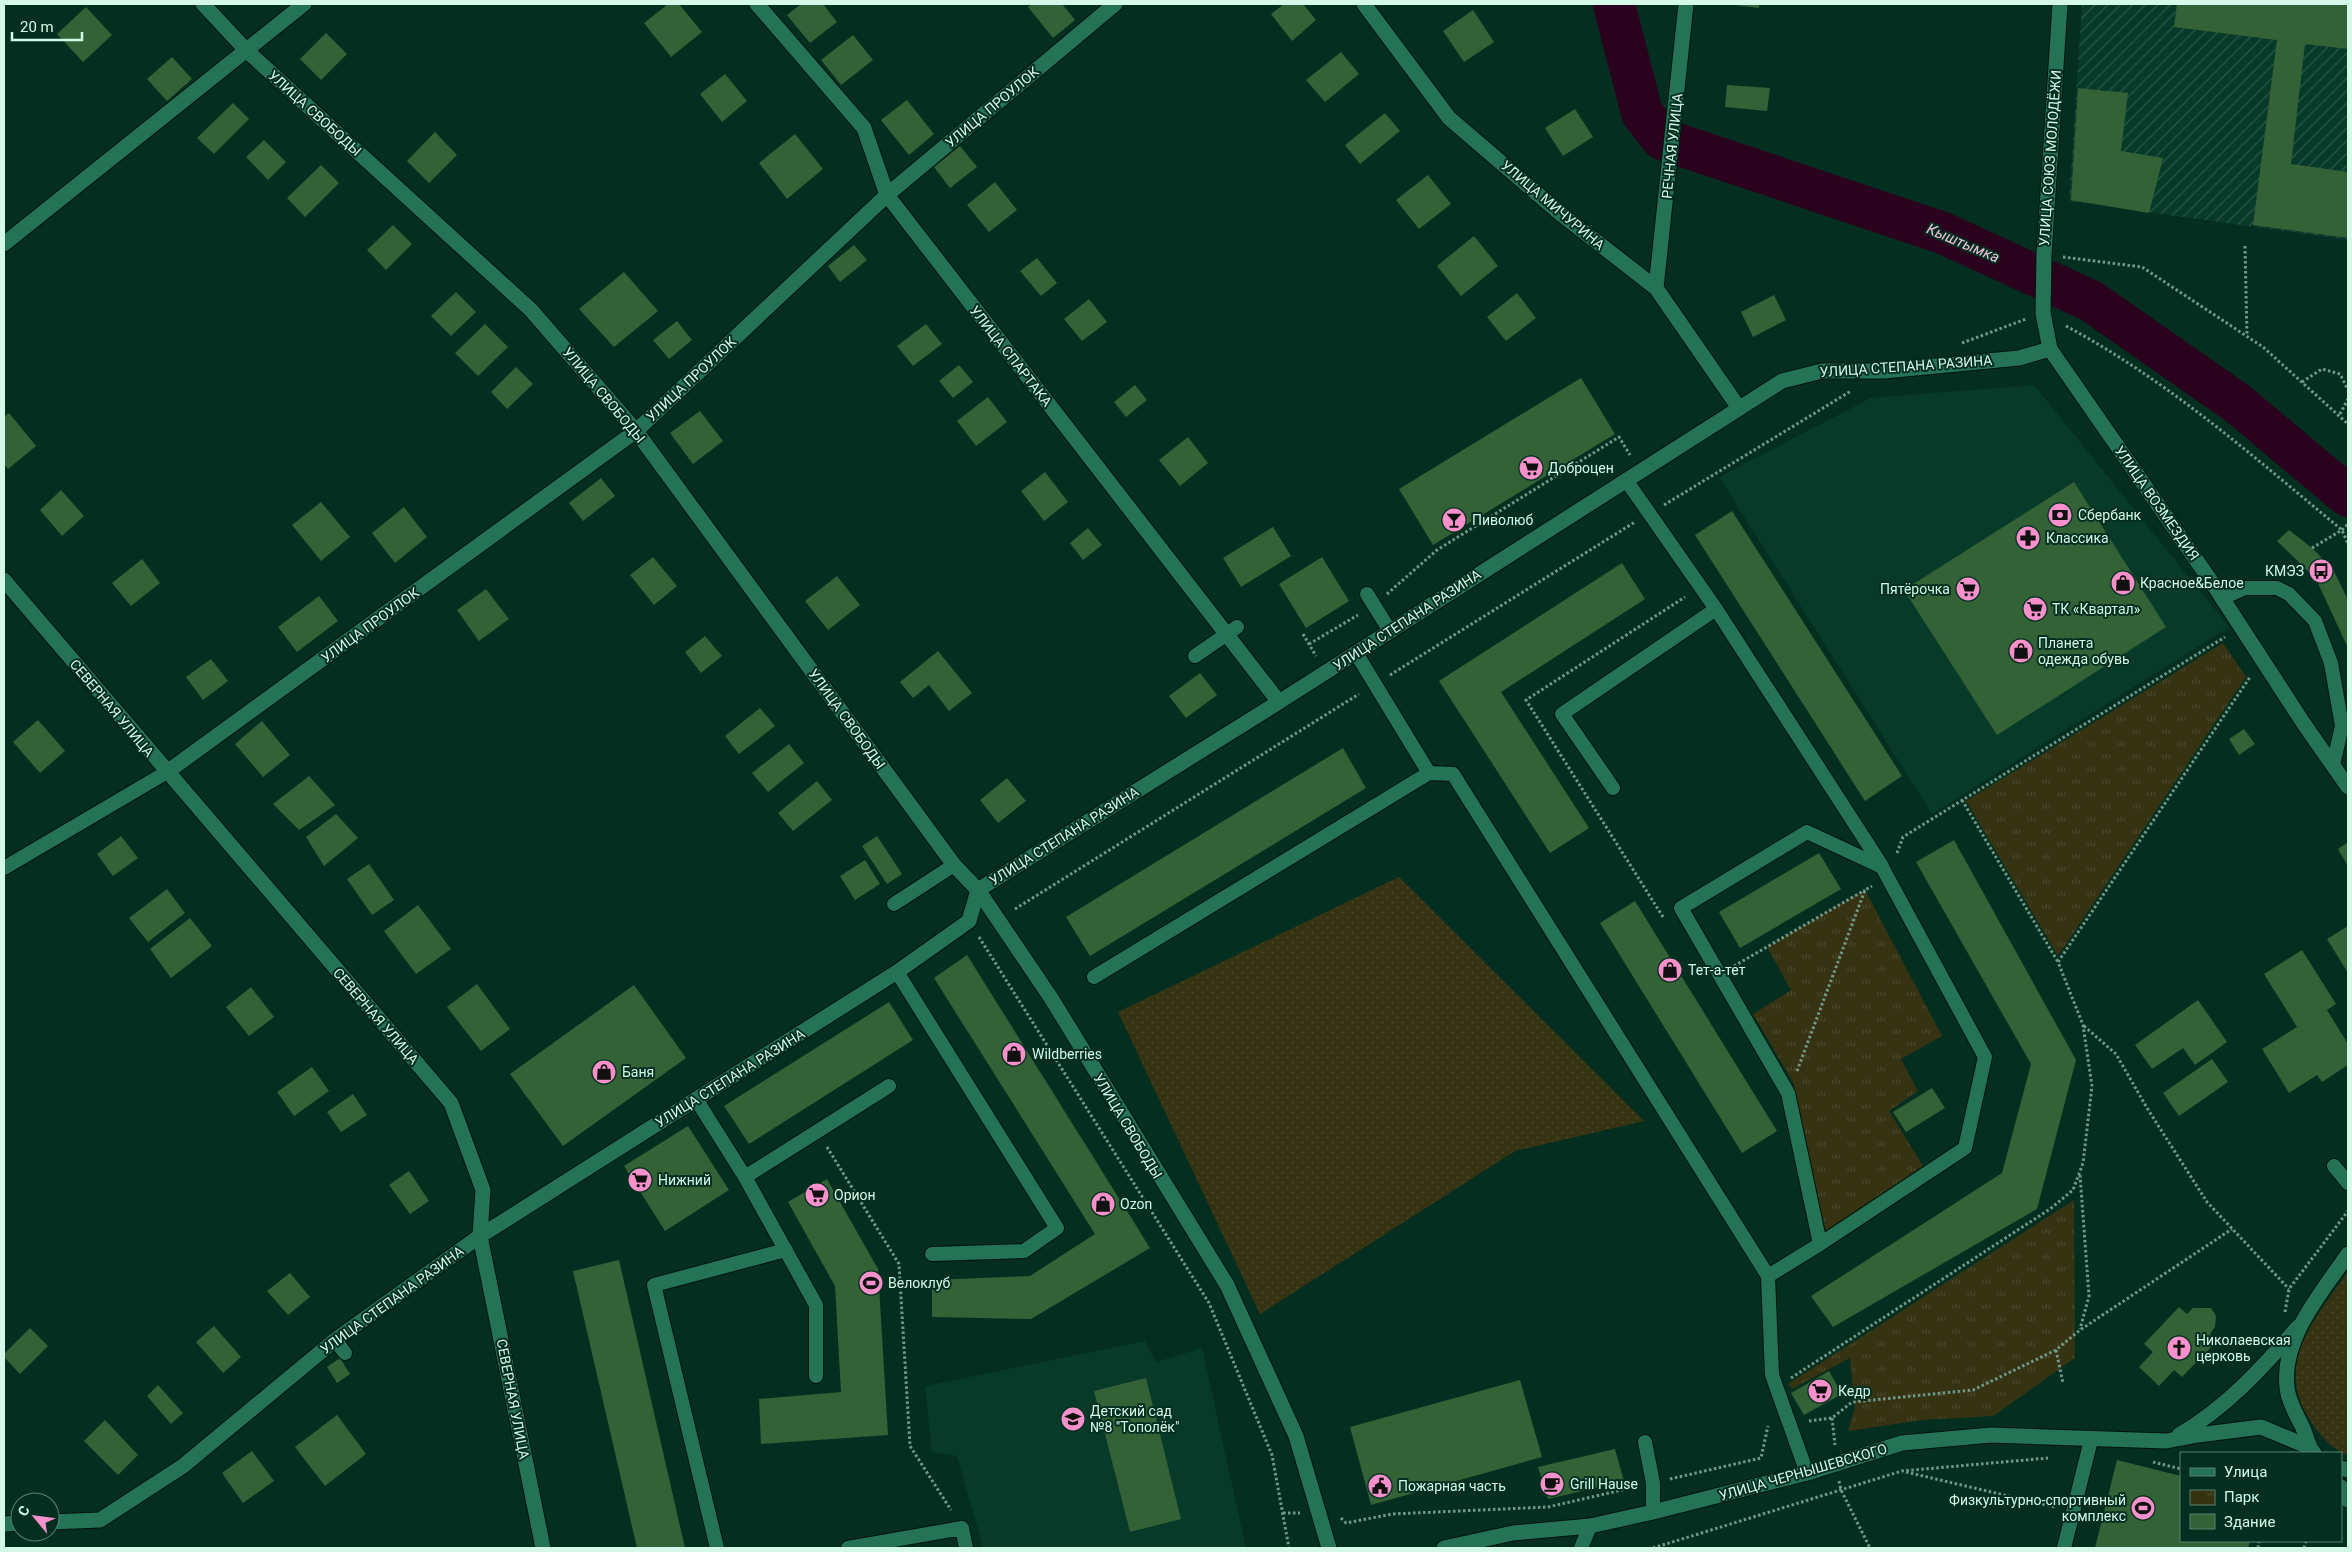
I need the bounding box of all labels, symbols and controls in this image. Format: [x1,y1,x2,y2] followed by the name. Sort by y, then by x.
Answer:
[12,10,82,42] scale bar
[20,18,54,36] text: 20 m
[942,63,1042,151] street label: УЛИЦА ПРОУЛОК
[265,67,365,159] street label: УЛИЦА СВОБОДЫ
[2036,69,2064,247] street label: УЛИЦА СОЮЗ МОЛОДЁЖИ
[1659,93,1685,199] street label: РЕЧНАЯ УЛИЦА
[1498,157,1608,253] street label: УЛИЦА МИЧУРИНА
[1924,220,2002,266] water label: Кыштымка
[967,302,1055,410] street label: УЛИЦА СПАРТАКА
[643,333,739,425] street label: УЛИЦА ПРОУЛОК
[559,344,649,446] street label: УЛИЦА СВОБОДЫ
[1819,352,1993,380] street label: УЛИЦА СТЕПАНА РАЗИНА
[2111,443,2203,563] street label: УЛИЦА ВОЗМЕЗДИЯ
[1518,455,1544,481] supermarket icon: Доброцен
[1548,460,1614,476] place label: Доброцен
[2047,502,2073,528] bank icon: Сбербанк
[1441,507,1467,533] bar icon: Пиволюб
[2078,507,2142,523] place label: Сбербанк
[1472,512,1533,528] place label: Пиволюб
[2015,525,2041,551] pharmacy icon: Классика
[2046,530,2109,546] place label: Классика
[2308,558,2334,584] bus stop icon: КМЭЗ
[2265,563,2304,579] place label: КМЭЗ
[1330,566,1484,674] street label: УЛИЦА СТЕПАНА РАЗИНА
[2110,570,2136,596] shop icon: Красное&Белое
[2140,575,2244,591] place label: Красное&Белое
[1955,576,1981,602] supermarket icon: Пятёрочка
[1880,581,1950,597] place label: Пятёрочка
[318,584,422,666] street label: УЛИЦА ПРОУЛОК
[2022,596,2048,622] supermarket icon: ТК «Квартал»
[2052,601,2141,617] place label: ТК «Квартал»
[2038,635,2130,667] place label: Планета одежда обувь
[2008,638,2034,664] shop icon: Планета одежда обувь
[67,656,157,760] street label: СЕВЕРНАЯ УЛИЦА
[805,666,889,772] street label: УЛИЦА СВОБОДЫ
[986,783,1142,889] street label: УЛИЦА СТЕПАНА РАЗИНА
[1657,957,1683,983] shop icon: Тет-а-тет
[1688,962,1746,978] place label: Тет-а-тет
[330,965,422,1067] street label: СЕВЕРНАЯ УЛИЦА
[652,1025,808,1131] street label: УЛИЦА СТЕПАНА РАЗИНА
[1001,1041,1027,1067] shop icon: Wildberries
[1032,1046,1102,1062] place label: Wildberries
[591,1059,617,1085] shop icon: Баня
[622,1064,654,1080] place label: Баня
[1090,1071,1166,1181] street label: УЛИЦА СВОБОДЫ
[627,1167,653,1193] supermarket icon: Нижний
[658,1172,711,1188] place label: Нижний
[804,1182,830,1208] supermarket icon: Орион
[834,1187,876,1203] place label: Орион
[1090,1191,1116,1217] shop icon: Ozon
[1120,1196,1152,1212] place label: Ozon
[317,1243,467,1357] street label: УЛИЦА СТЕПАНА РАЗИНА
[858,1270,884,1296] sports icon: Велоклуб
[888,1275,951,1291] place label: Велоклуб
[2196,1332,2291,1364] place label: Николаевская церковь
[2166,1335,2192,1361] church icon: Николаевская церковь
[494,1338,532,1460] street label: СЕВЕРНАЯ УЛИЦА
[1807,1378,1833,1404] supermarket icon: Кедр
[1838,1383,1871,1399] place label: Кедр
[1090,1403,1179,1435] place label: Детский сад №8 "Тополёк"
[1060,1406,1086,1432] school or university icon: Детский сад №8 "Тополёк"
[1717,1440,1889,1504] street label: УЛИЦА ЧЕРНЫШЕВСКОГО
[2180,1452,2342,1542] legend
[2224,1463,2267,1481] text: Улица
[1539,1471,1565,1497] cafe icon: Grill Hause
[1367,1473,1393,1499] public building icon: Пожарная часть
[1570,1476,1638,1492] place label: Grill Hause
[1398,1478,1506,1494] place label: Пожарная часть
[2224,1488,2259,1506] text: Парк
[10,1492,60,1542] north arrow
[1949,1492,2126,1524] place label: Физкультурно-спортивный комплекс
[2130,1495,2156,1521] sports icon: Физкультурно-спортивный комплекс
[14,1503,33,1519] text: С
[2224,1513,2275,1531] text: Здание

